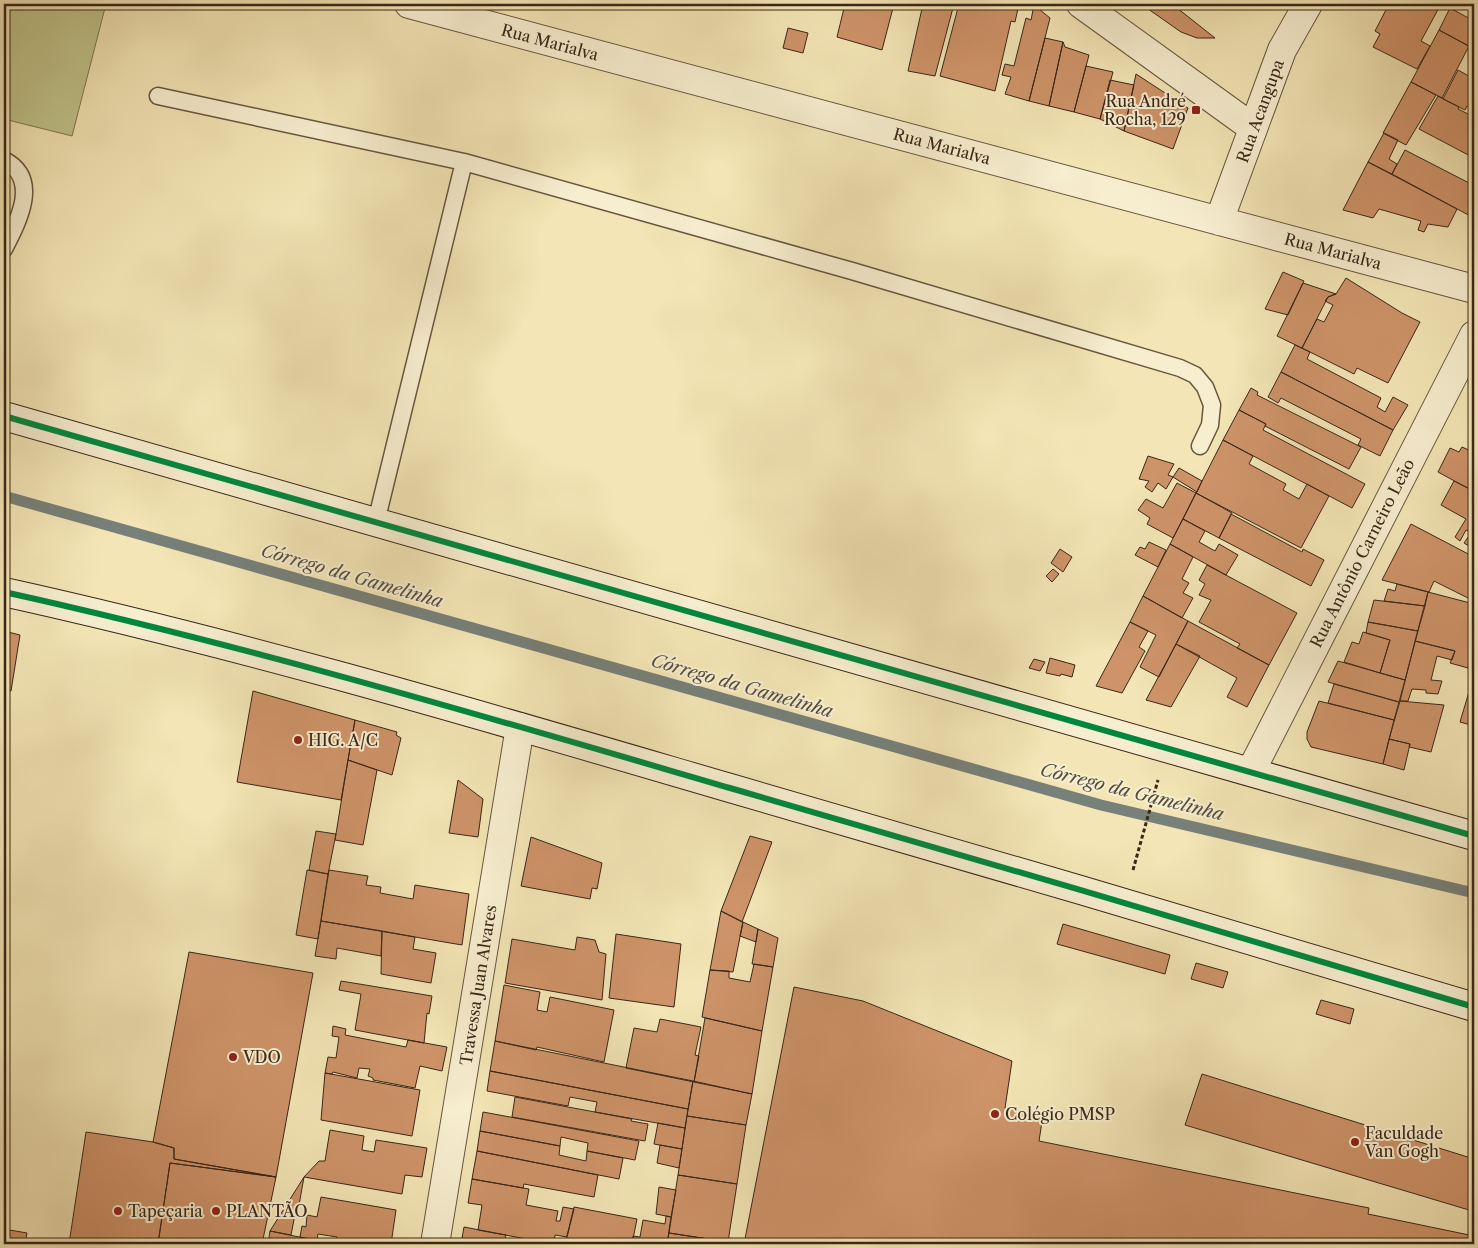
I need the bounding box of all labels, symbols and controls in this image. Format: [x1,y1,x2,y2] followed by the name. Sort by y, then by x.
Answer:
[499,19,601,65] street label: Rua Marialva
[1232,56,1288,165] street label: Rua Acangupa
[1104,91,1186,129] place label: Rua André Rocha, 129
[1190,104,1202,116] marker: Rua André Rocha, 129
[891,123,993,169] street label: Rua Marialva
[1282,228,1384,274] street label: Rua Marialva
[1306,455,1419,651] street label: Rua Antônio Carneiro Leão
[259,539,446,613] water label: Córrego da Gamelinha
[649,649,836,723] water label: Córrego da Gamelinha
[308,730,378,750] place label: HIG. A/C
[292,734,304,746] marker: HIG. A/C
[1038,759,1226,825] water label: Córrego da Gamelinha
[455,903,501,1067] street label: Travessa Juan Alvares
[242,1047,281,1067] place label: VDO
[227,1051,239,1063] marker: VDO
[1005,1104,1115,1124] place label: Colégio PMSP
[989,1108,1001,1120] marker: Colégio PMSP
[1364,1123,1443,1161] place label: Faculdade Van Gogh
[1349,1136,1361,1148] marker: Faculdade Van Gogh
[226,1200,307,1221] place label: PLANTÃO
[128,1201,203,1221] place label: Tapeçaria
[112,1205,124,1217] marker: Tapeçaria
[210,1205,222,1217] marker: PLANTÃO

